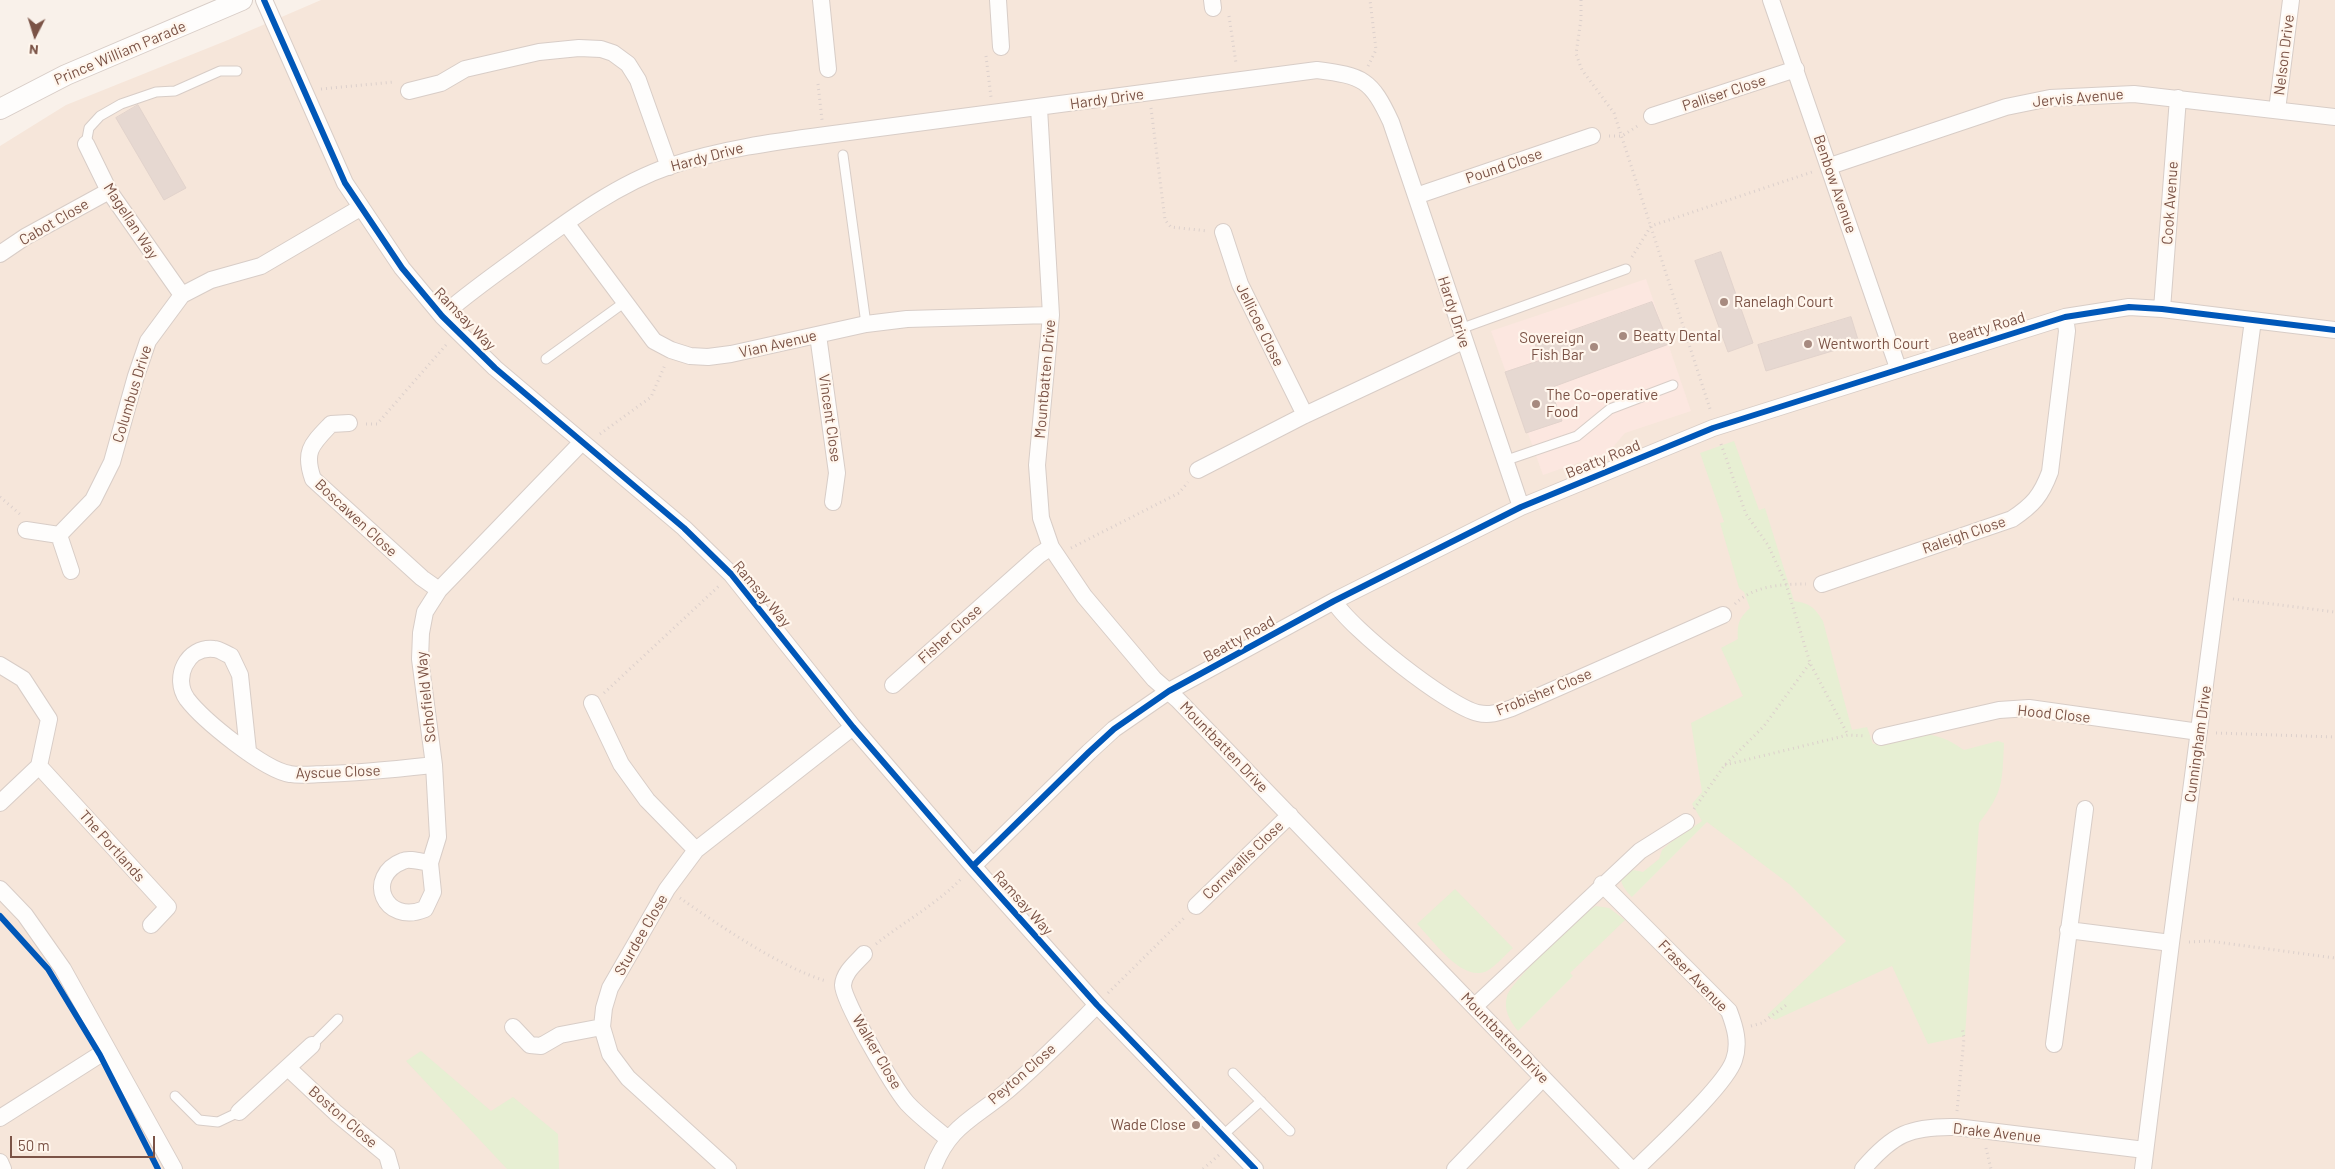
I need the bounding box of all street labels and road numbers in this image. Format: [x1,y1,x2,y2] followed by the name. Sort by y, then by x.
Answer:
[2270,13,2298,97] street label: Nelson Drive
[51,17,189,89] street label: Prince William Parade
[1680,71,1768,115] street label: Palliser Close
[1069,85,1145,113] street label: Hardy Drive
[2032,85,2124,111] street label: Jervis Avenue
[1810,132,1860,236] street label: Benbow Avenue
[669,139,745,175] street label: Hardy Drive
[1463,144,1545,188] street label: Pound Close
[2158,161,2182,245] street label: Cook Avenue
[100,180,162,262] street label: Magellan Way
[16,195,92,249] street label: Cabot Close
[1434,274,1474,350] street label: Hardy Drive
[1232,281,1288,369] street label: Jellicoe Close
[430,284,500,354] street label: Ramsay Way
[1947,308,2027,348] street label: Beatty Road
[1031,319,1059,439] street label: Mountbatten Drive
[737,326,819,362] street label: Vian Avenue
[109,343,155,445] street label: Columbus Drive
[815,373,845,463] street label: Vincent Close
[1563,436,1643,482] street label: Beatty Road
[311,475,401,561] street label: Boscawen Close
[1920,512,2008,558] street label: Raleigh Close
[729,557,795,631] street label: Ramsay Way
[914,601,986,667] street label: Fisher Close
[1200,612,1278,666] street label: Beatty Road
[412,651,440,743] street label: Schofield Way
[1494,665,1594,719] street label: Frobisher Close
[2181,684,2215,804] street label: Cunningham Drive
[1176,698,1272,796] street label: Mountbatten Drive
[2017,701,2091,727] street label: Hood Close
[295,762,381,782] street label: Ayscue Close
[75,807,149,885] street label: The Portlands
[1199,817,1287,903] street label: Cornwallis Close
[989,867,1057,939] street label: Ramsay Way
[611,891,671,979] street label: Sturdee Close
[1654,936,1732,1016] street label: Fraser Avenue
[1457,989,1553,1087] street label: Mountbatten Drive
[848,1011,906,1093] street label: Walker Close
[984,1040,1060,1108] street label: Peyton Close
[305,1082,381,1152] street label: Boston Close
[1952,1119,2042,1147] street label: Drake Avenue

